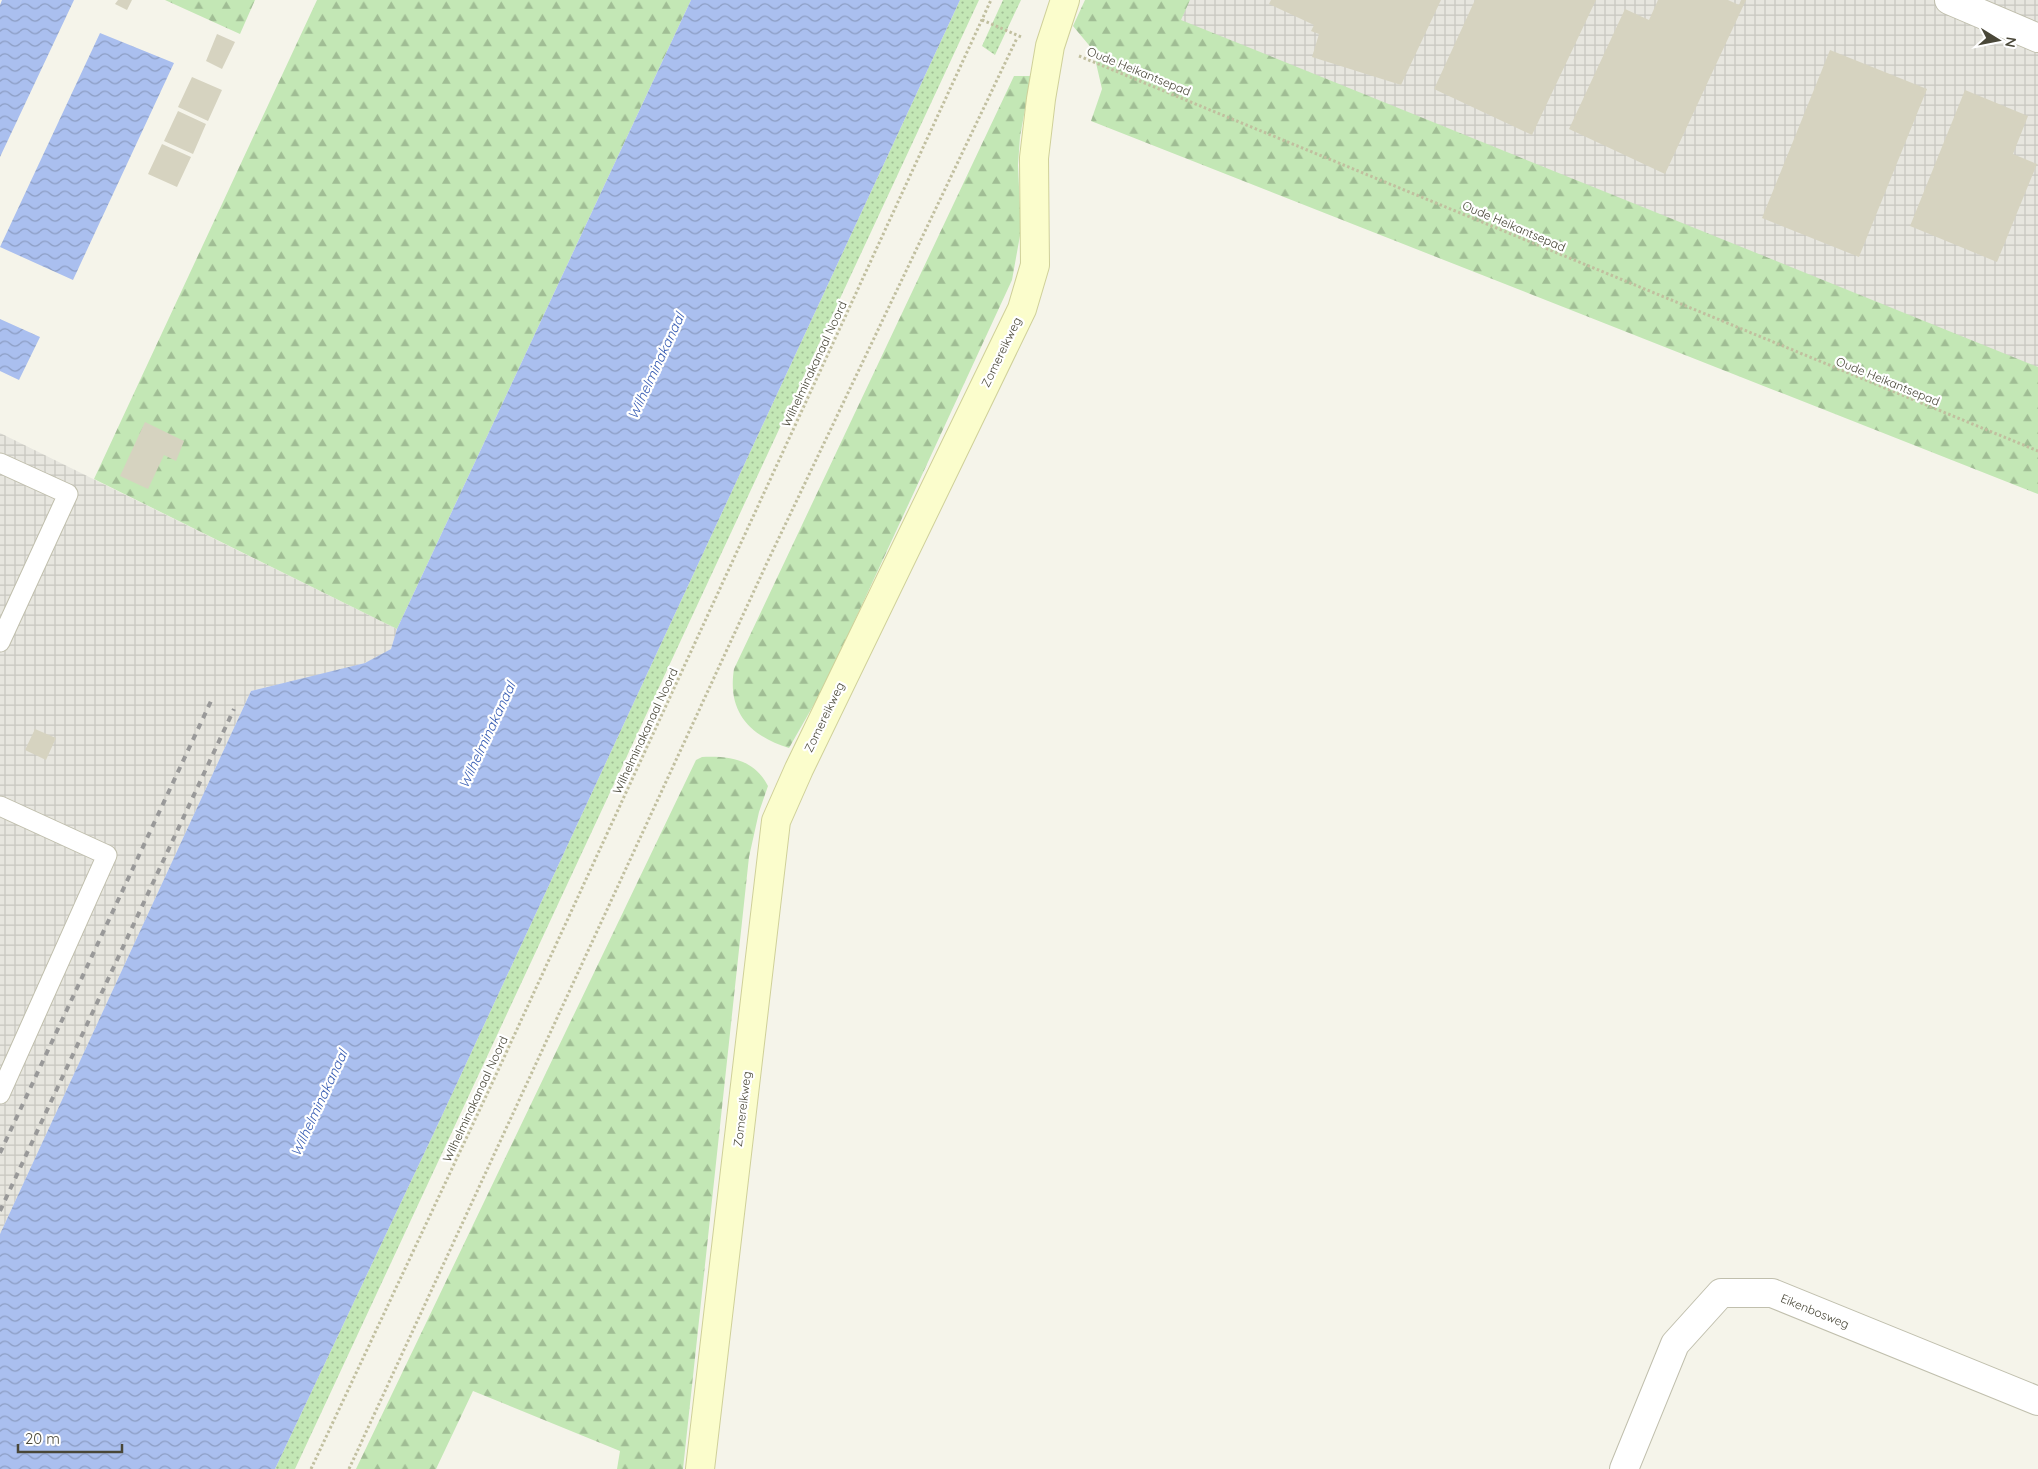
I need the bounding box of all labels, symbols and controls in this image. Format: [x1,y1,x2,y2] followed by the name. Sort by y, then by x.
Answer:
[1973,15,2023,65] north arrow
[2001,36,2021,49] text: N
[1085,43,1193,99] street label: Oude Heikantsepad
[1460,198,1568,254] street label: Oude Heikantsepad
[778,299,850,429] street label: Wilhelminakanaal Noord
[623,308,689,422] water label: Wilhelminakanaal
[978,315,1024,389] street label: Zomereikweg
[1834,353,1942,409] street label: Oude Heikantsepad
[609,666,681,796] street label: Wilhelminakanaal Noord
[454,677,520,791] water label: Wilhelminakanaal
[801,680,847,754] street label: Zomereikweg
[439,1034,511,1164] street label: Wilhelminakanaal Noord
[286,1045,352,1159] water label: Wilhelminakanaal
[730,1070,754,1148] street label: Zomereikweg
[1779,1290,1851,1332] street label: Eikenbosweg
[18,1422,121,1454] scale bar
[25,1429,60,1448] text: 20 m

